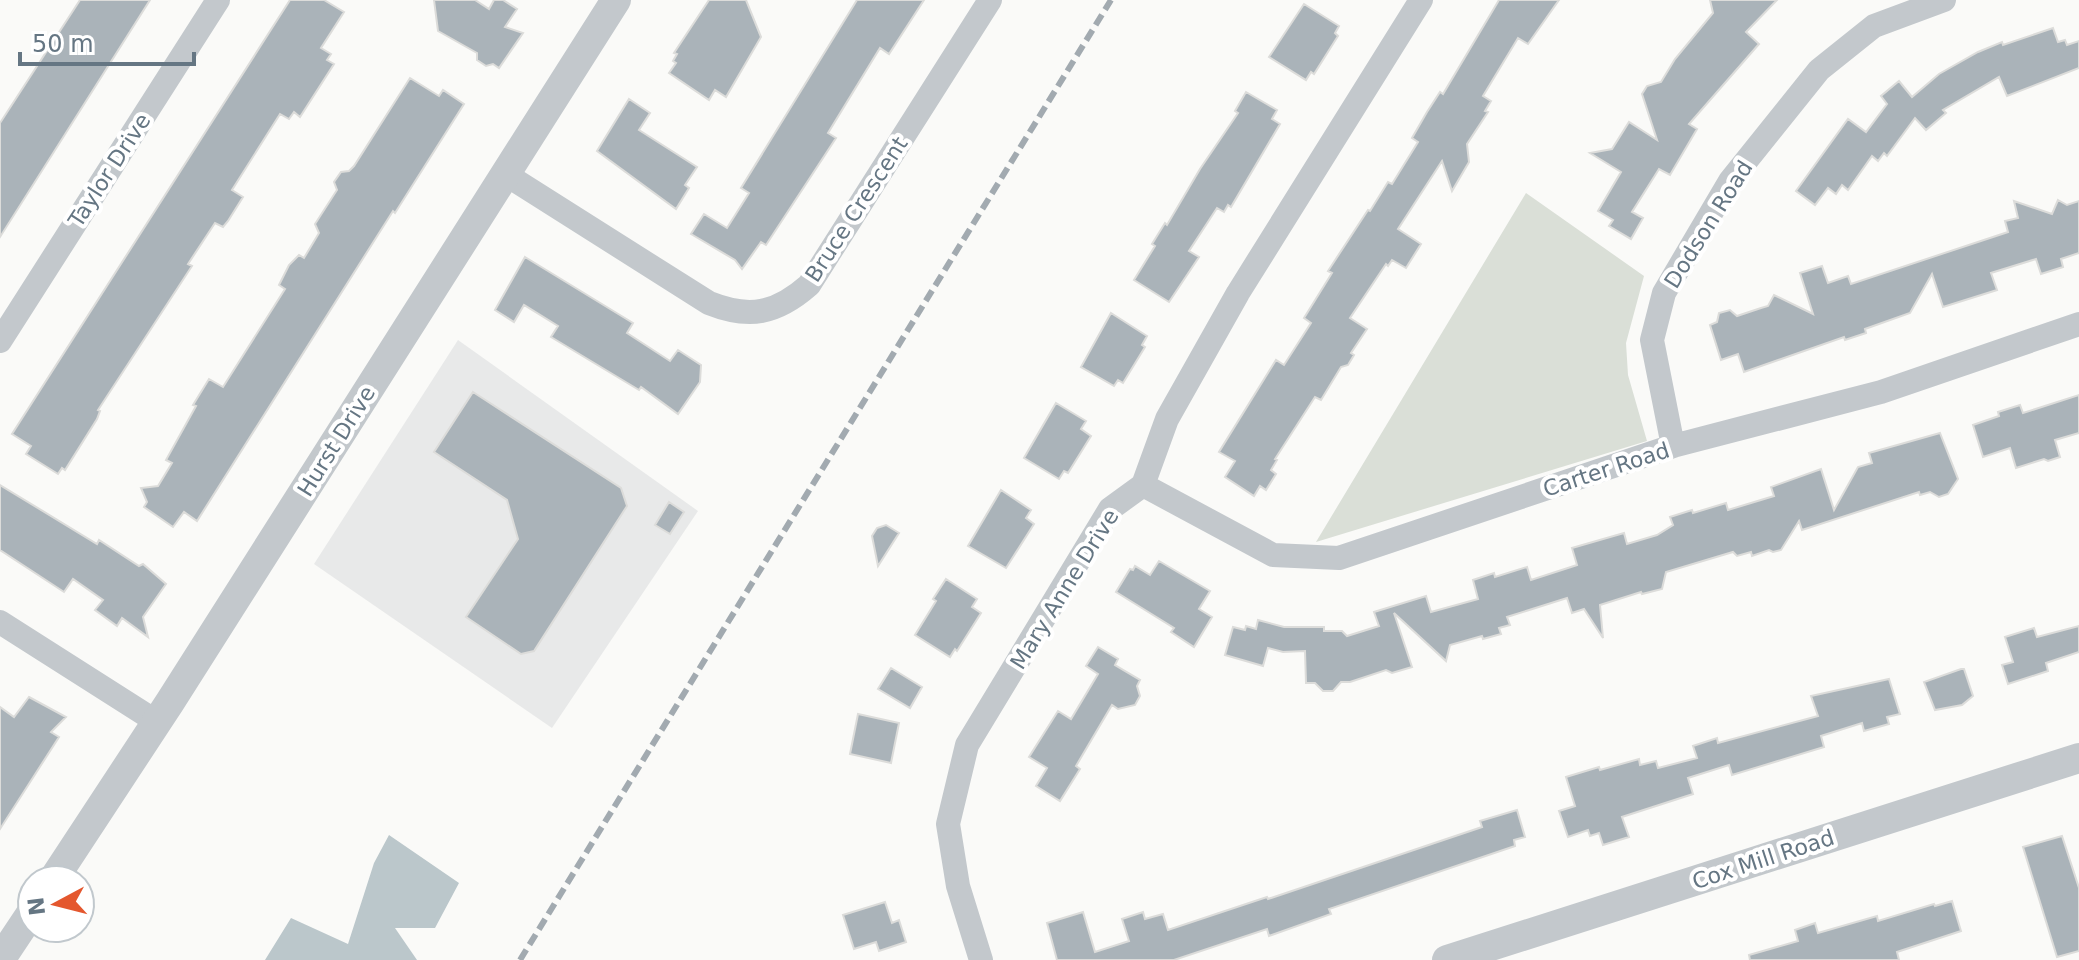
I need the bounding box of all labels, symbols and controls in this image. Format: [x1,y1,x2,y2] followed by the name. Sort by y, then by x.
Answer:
[20,16,194,66] scale bar
[32,30,94,58] text: 50 m
[63,109,155,233] street label: Taylor Drive
[800,132,913,286] street label: Bruce Crescent
[1659,156,1758,293] street label: Dodson Road
[293,382,380,501] street label: Hurst Drive
[1540,437,1672,502] street label: Carter Road
[1005,505,1124,674] street label: Mary Anne Drive
[1689,825,1837,894] street label: Cox Mill Road
[16,864,96,944] north arrow
[23,896,50,917] text: N

